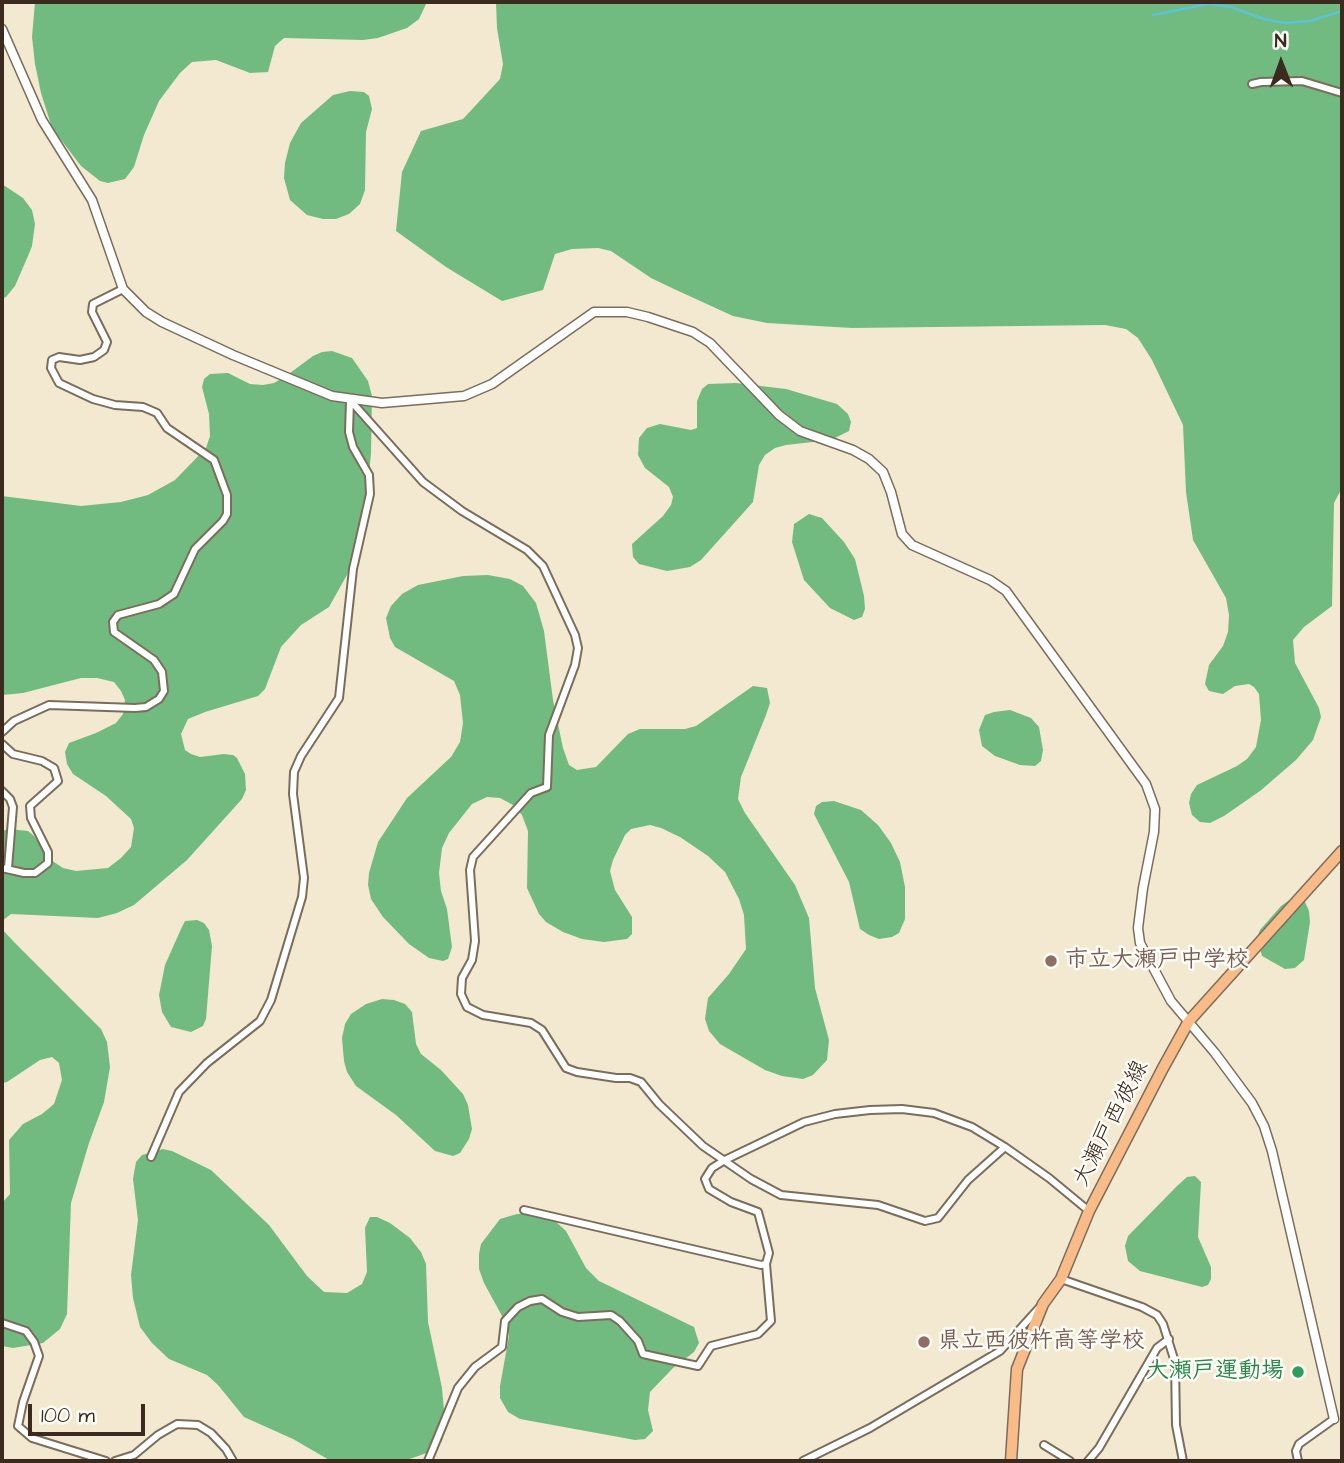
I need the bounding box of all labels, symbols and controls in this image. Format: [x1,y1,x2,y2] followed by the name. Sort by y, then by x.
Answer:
[1246,28,1316,98] north arrow
[1274,28,1287,55] text: N
[1065,947,1249,975] place label: 市立大瀬戸中学校
[1043,953,1059,969] marker: 市立大瀬戸中学校
[1068,1056,1156,1192] street label: 大瀬戸西彼線
[938,1328,1145,1356] place label: 県立西彼杵高等学校
[916,1334,932,1350] marker: 県立西彼杵高等学校
[1146,1358,1284,1386] place label: 大瀬戸運動場
[1290,1364,1306,1380] marker: 大瀬戸運動場
[32,1390,149,1434] scale bar
[41,1401,95,1430] text: 100 m

